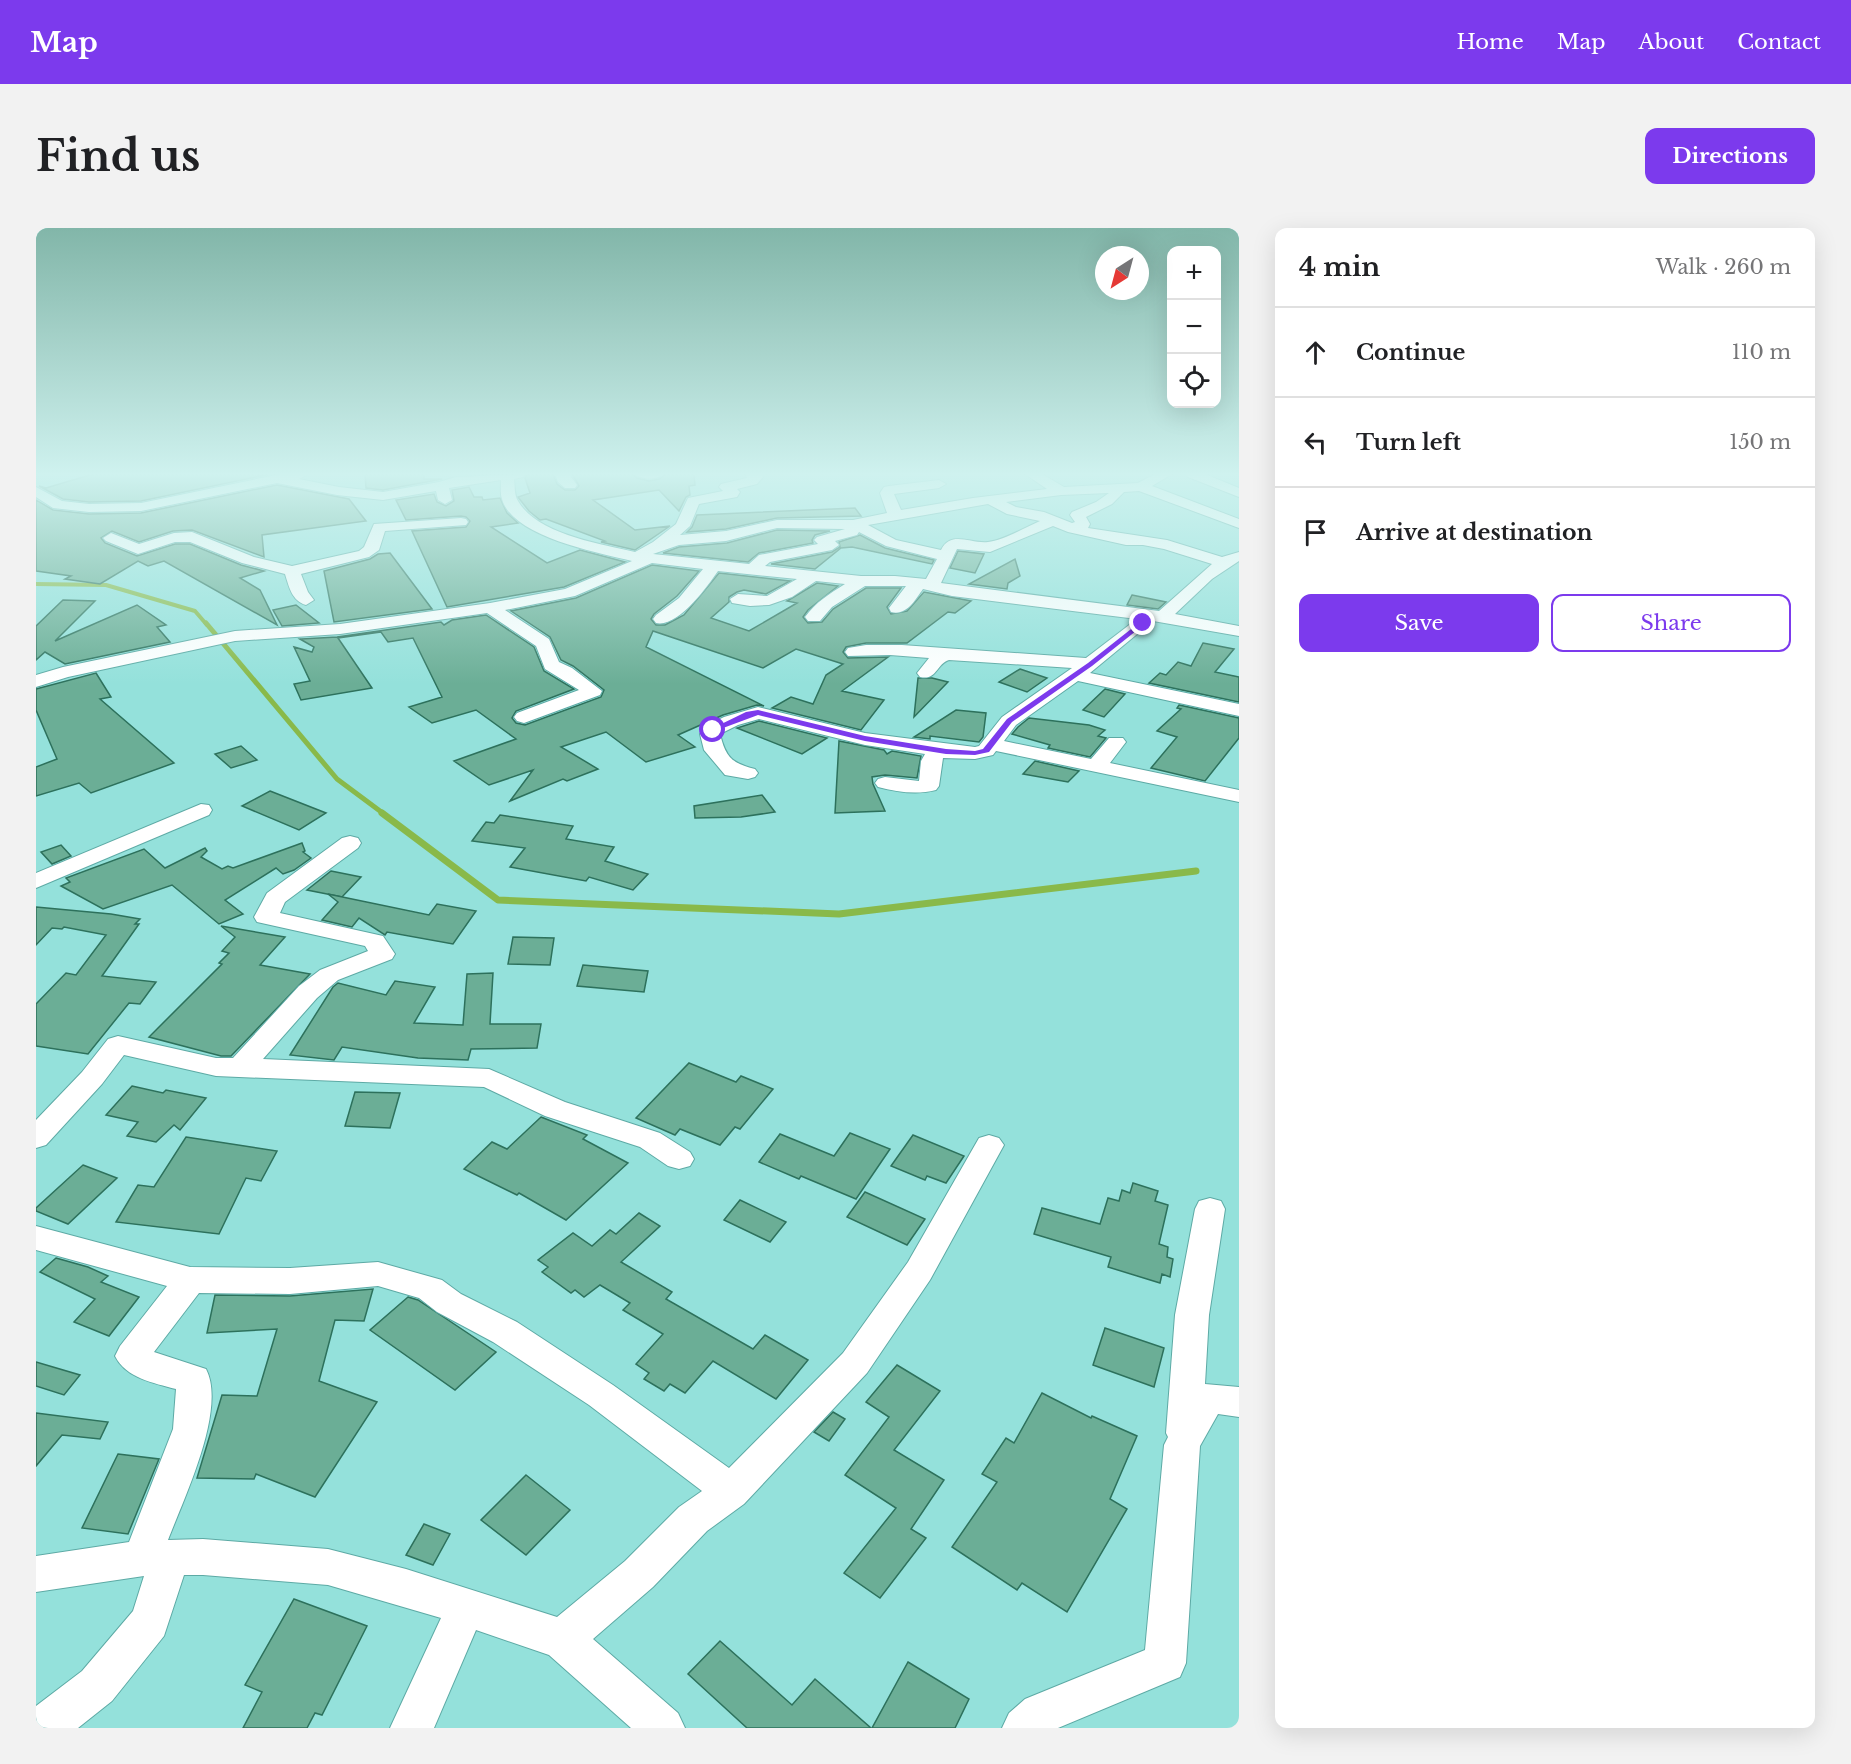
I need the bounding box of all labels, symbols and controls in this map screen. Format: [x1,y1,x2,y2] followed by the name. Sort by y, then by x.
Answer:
[30,25,98,60] text: Map
[1457,29,1524,55] text: Home
[1557,29,1605,55] text: Map
[1638,29,1704,55] text: About
[1737,29,1821,55] text: Contact
[1645,128,1815,184] button: Directions
[36,130,200,182] text: Find us
[1095,246,1149,300] north arrow
[1167,246,1221,408] map controls
[1167,246,1221,300] button: +
[1299,251,1380,283] text: 4 min
[1656,255,1791,279] text: Walk · 260 m
[1167,300,1221,354] button: −
[1299,336,1332,369] icon: ahead
[1356,339,1465,366] text: Continue
[1732,340,1791,364] text: 110 m
[1167,354,1221,408] button: locate
[1299,426,1332,459] icon: left
[1356,429,1461,456] text: Turn left
[1729,430,1791,454] text: 150 m
[1299,516,1332,549] icon: arrive
[1356,519,1593,546] text: Arrive at destination
[1299,594,1539,652] button: Save
[1551,594,1791,652] button: Share
[1129,609,1155,635] route end
[699,716,725,742] route start

